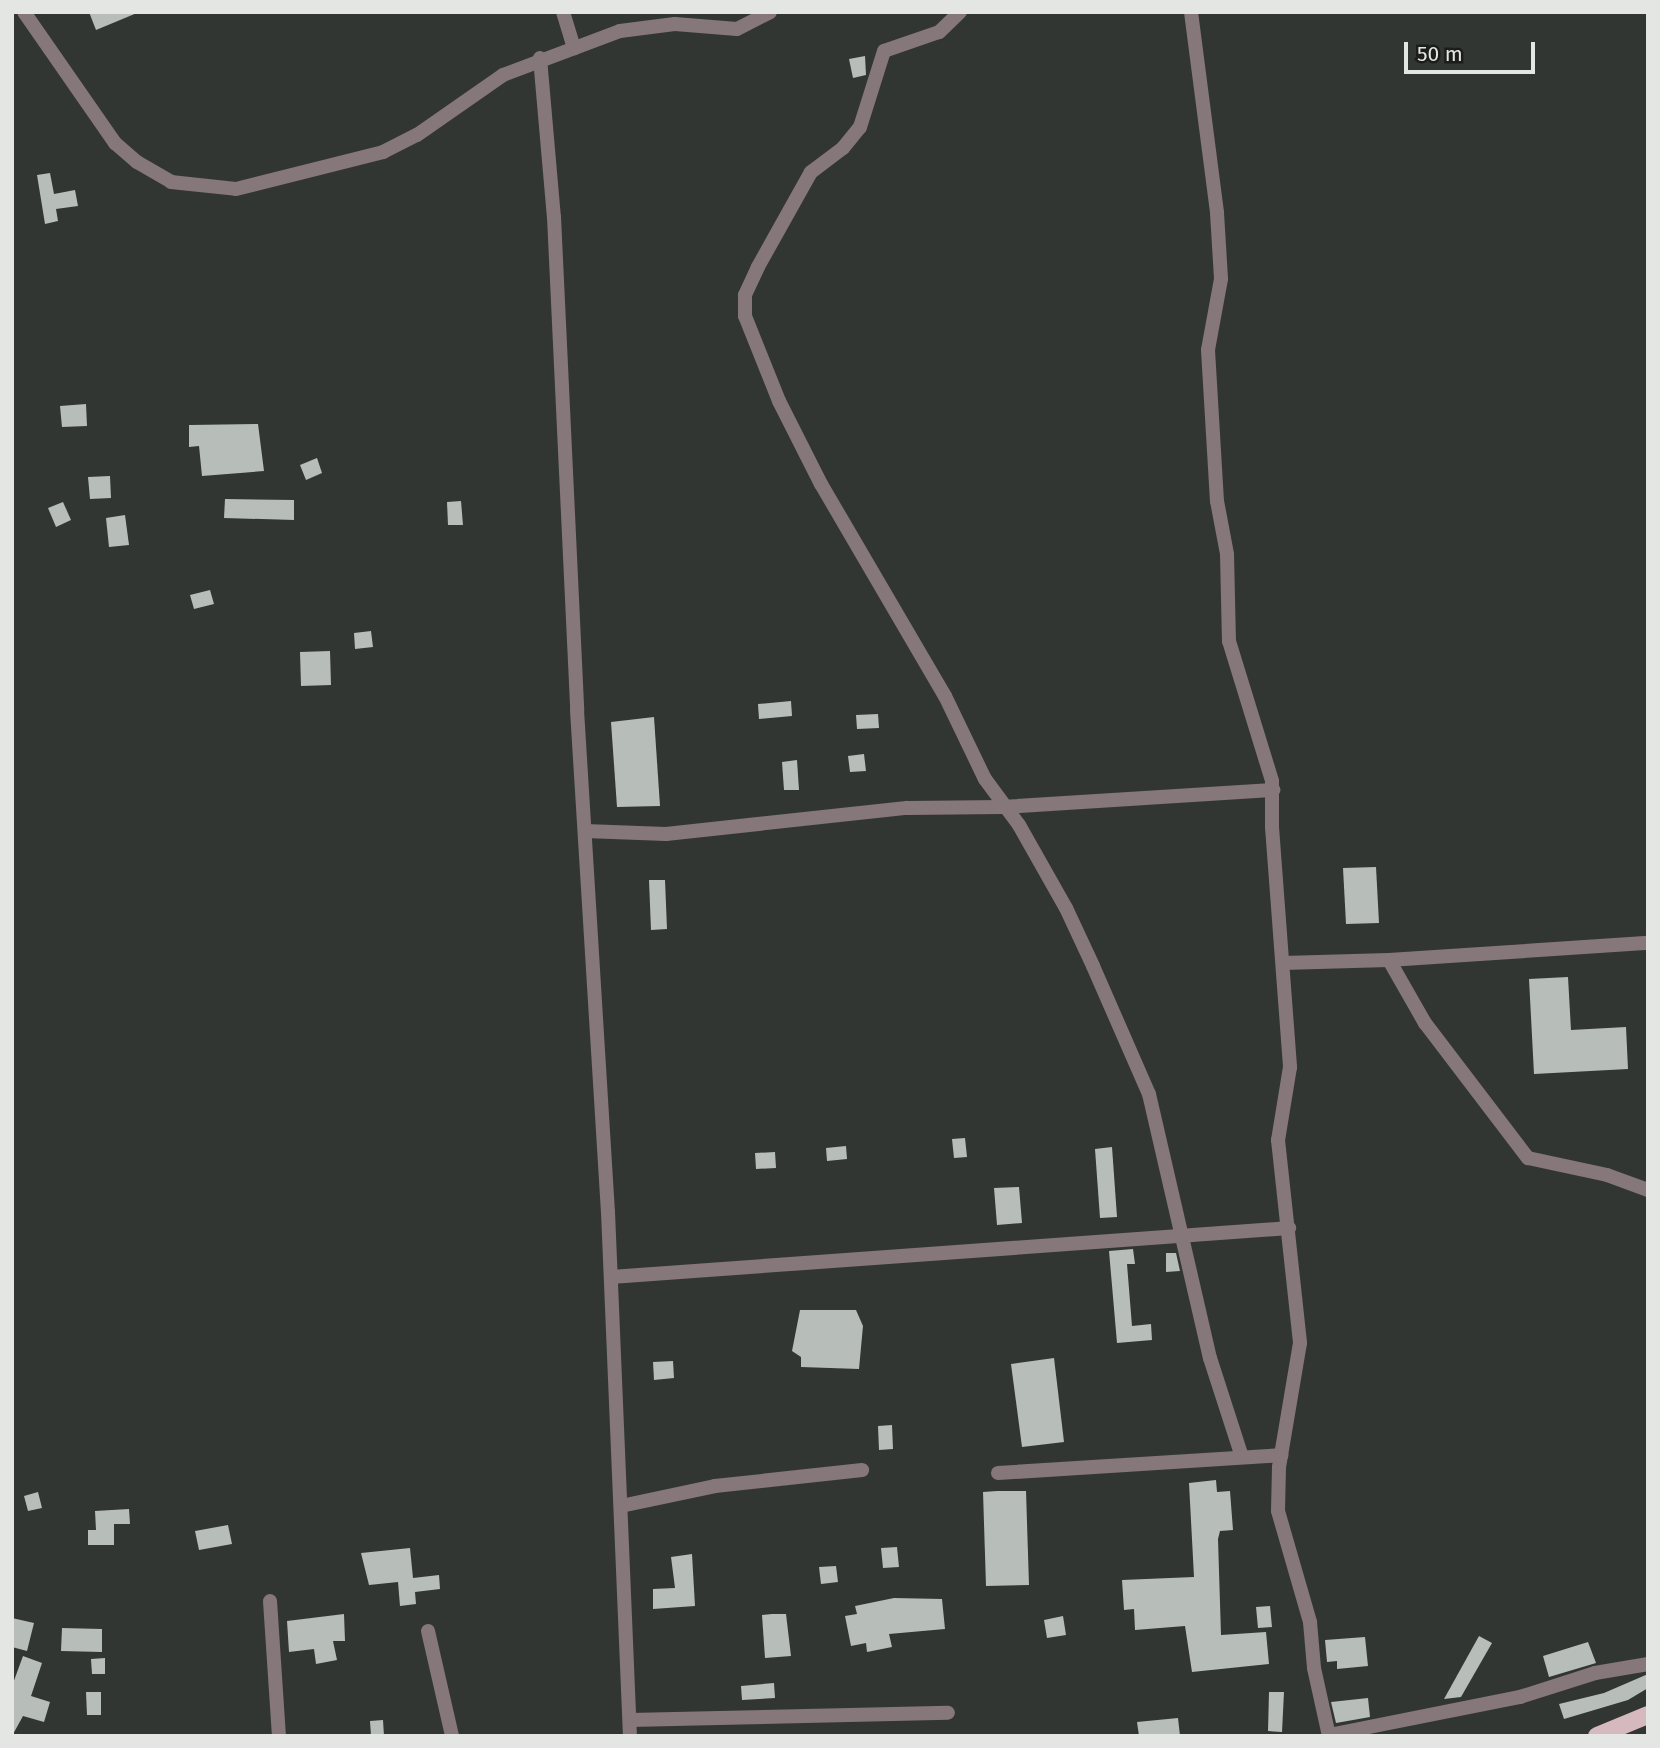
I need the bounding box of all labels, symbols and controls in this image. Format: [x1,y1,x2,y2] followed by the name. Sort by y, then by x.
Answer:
[1408,28,1539,72] scale bar
[1417,41,1463,67] text: 50 m

